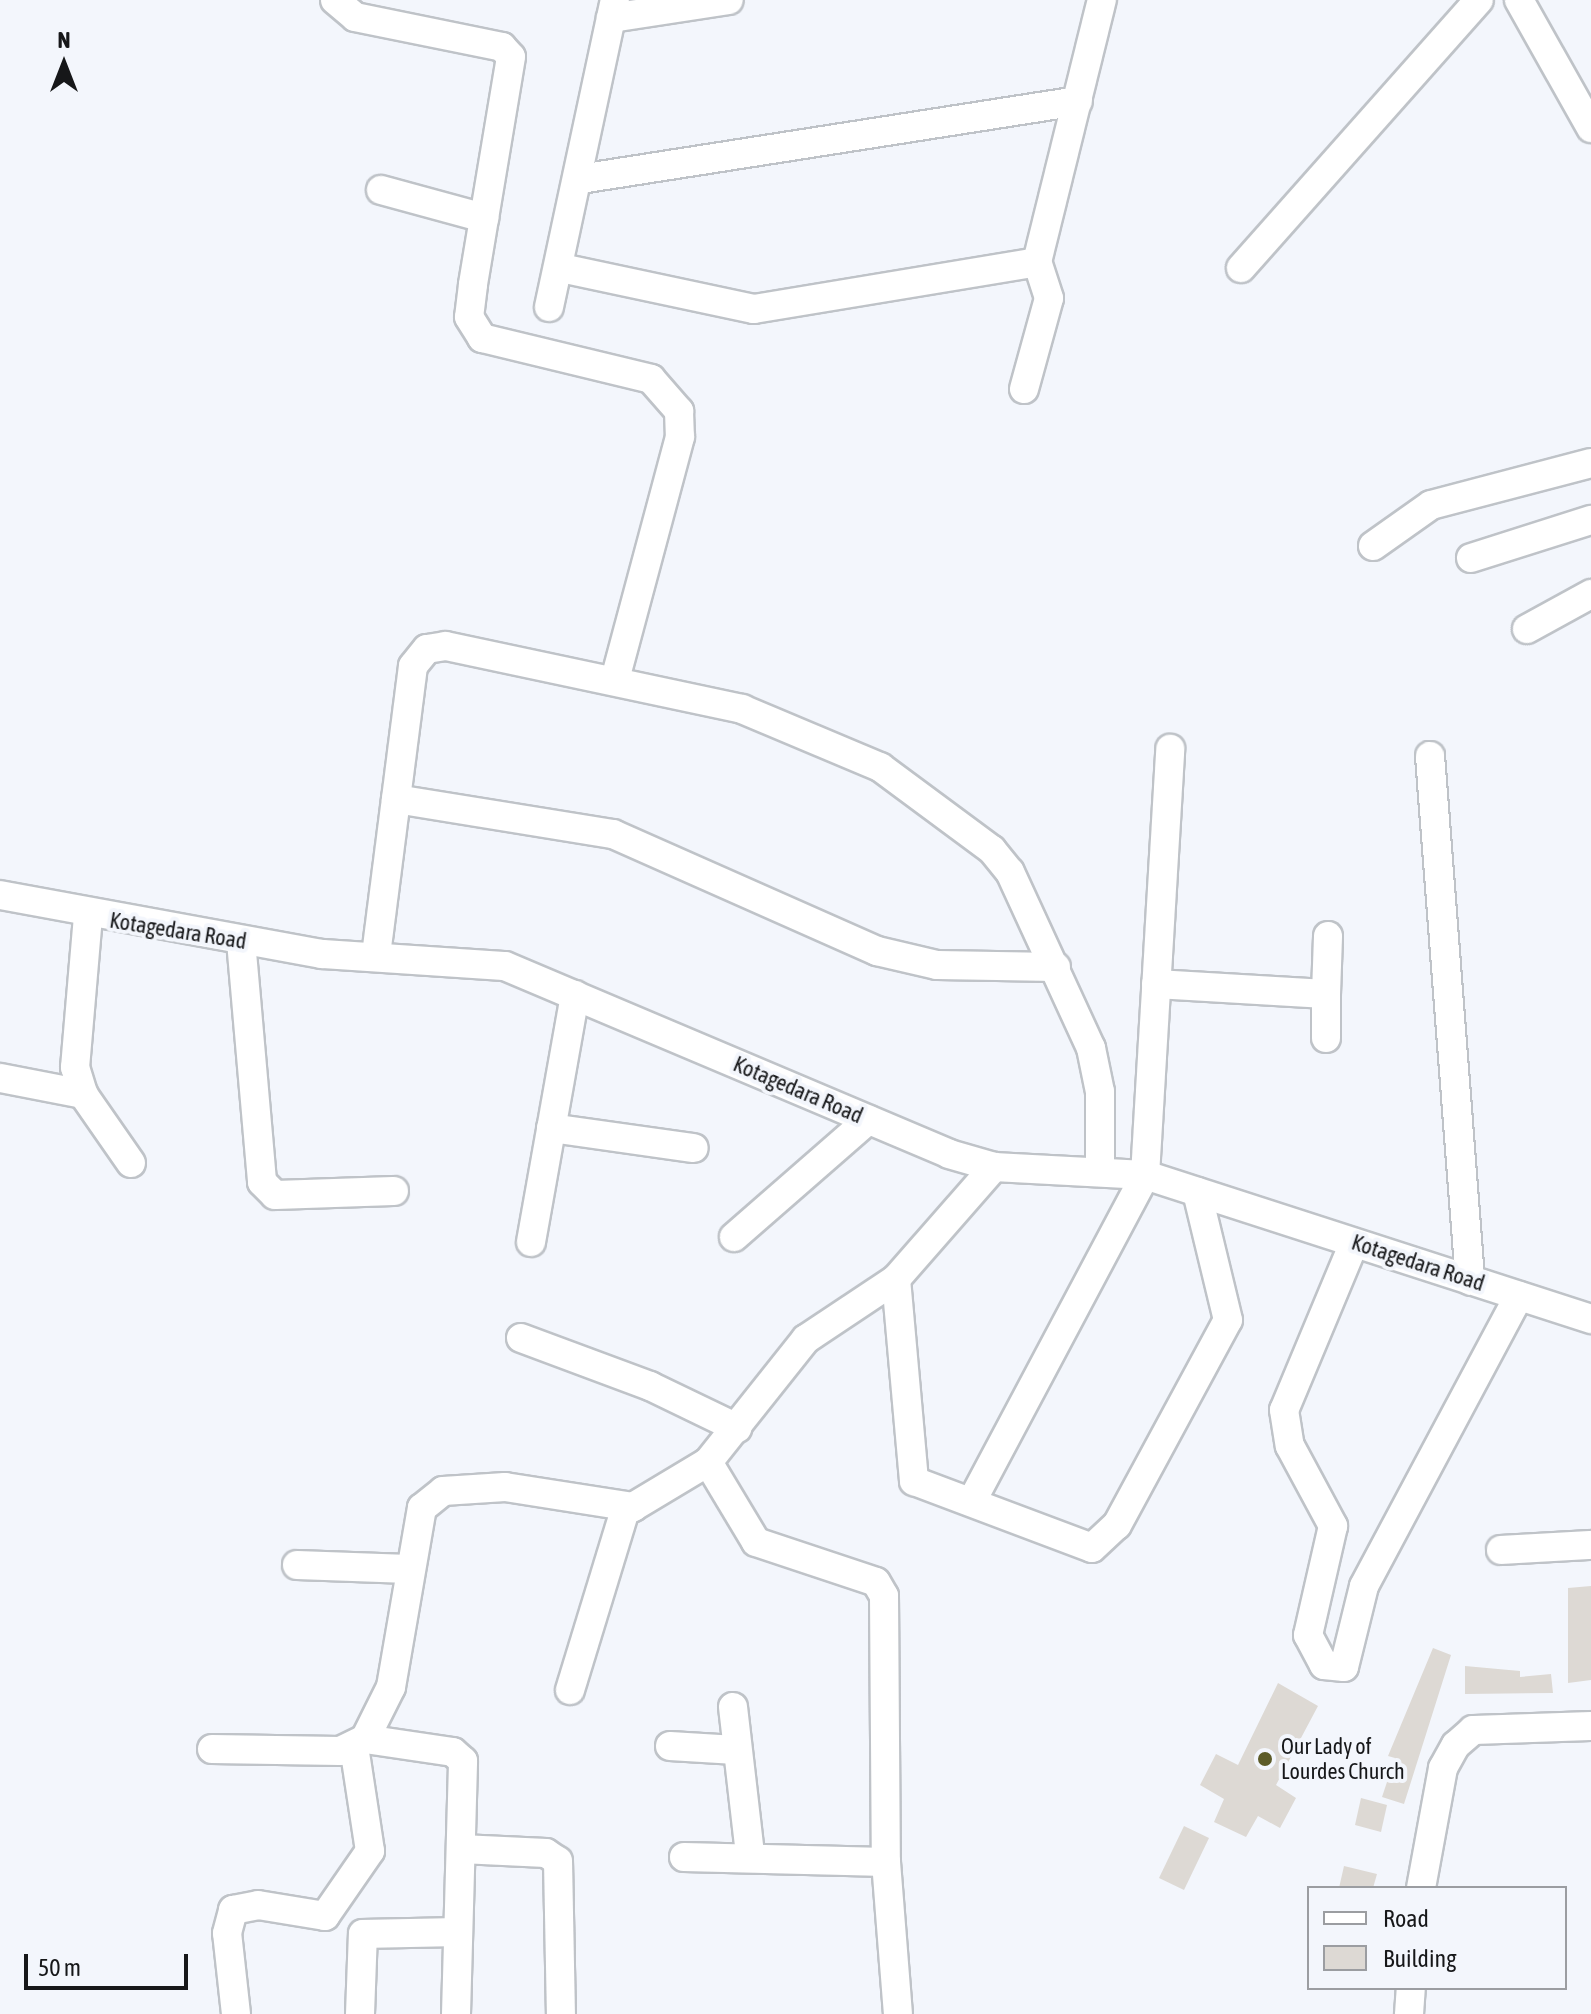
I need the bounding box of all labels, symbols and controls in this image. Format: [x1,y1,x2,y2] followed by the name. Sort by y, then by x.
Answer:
[24,24,104,104] north arrow
[58,27,70,53] text: N
[108,907,248,955] street label: Kotagedara Road
[729,1051,867,1129] street label: Kotagedara Road
[1348,1229,1488,1297] street label: Kotagedara Road
[1281,1733,1405,1784] place label: Our Lady of Lourdes Church
[1256,1750,1274,1768] marker: Our Lady of Lourdes Church
[1307,1886,1567,1990] legend
[1383,1905,1429,1932] text: Road
[28,1938,192,1988] scale bar
[1383,1945,1456,1972] text: Building
[38,1954,81,1981] text: 50 m

